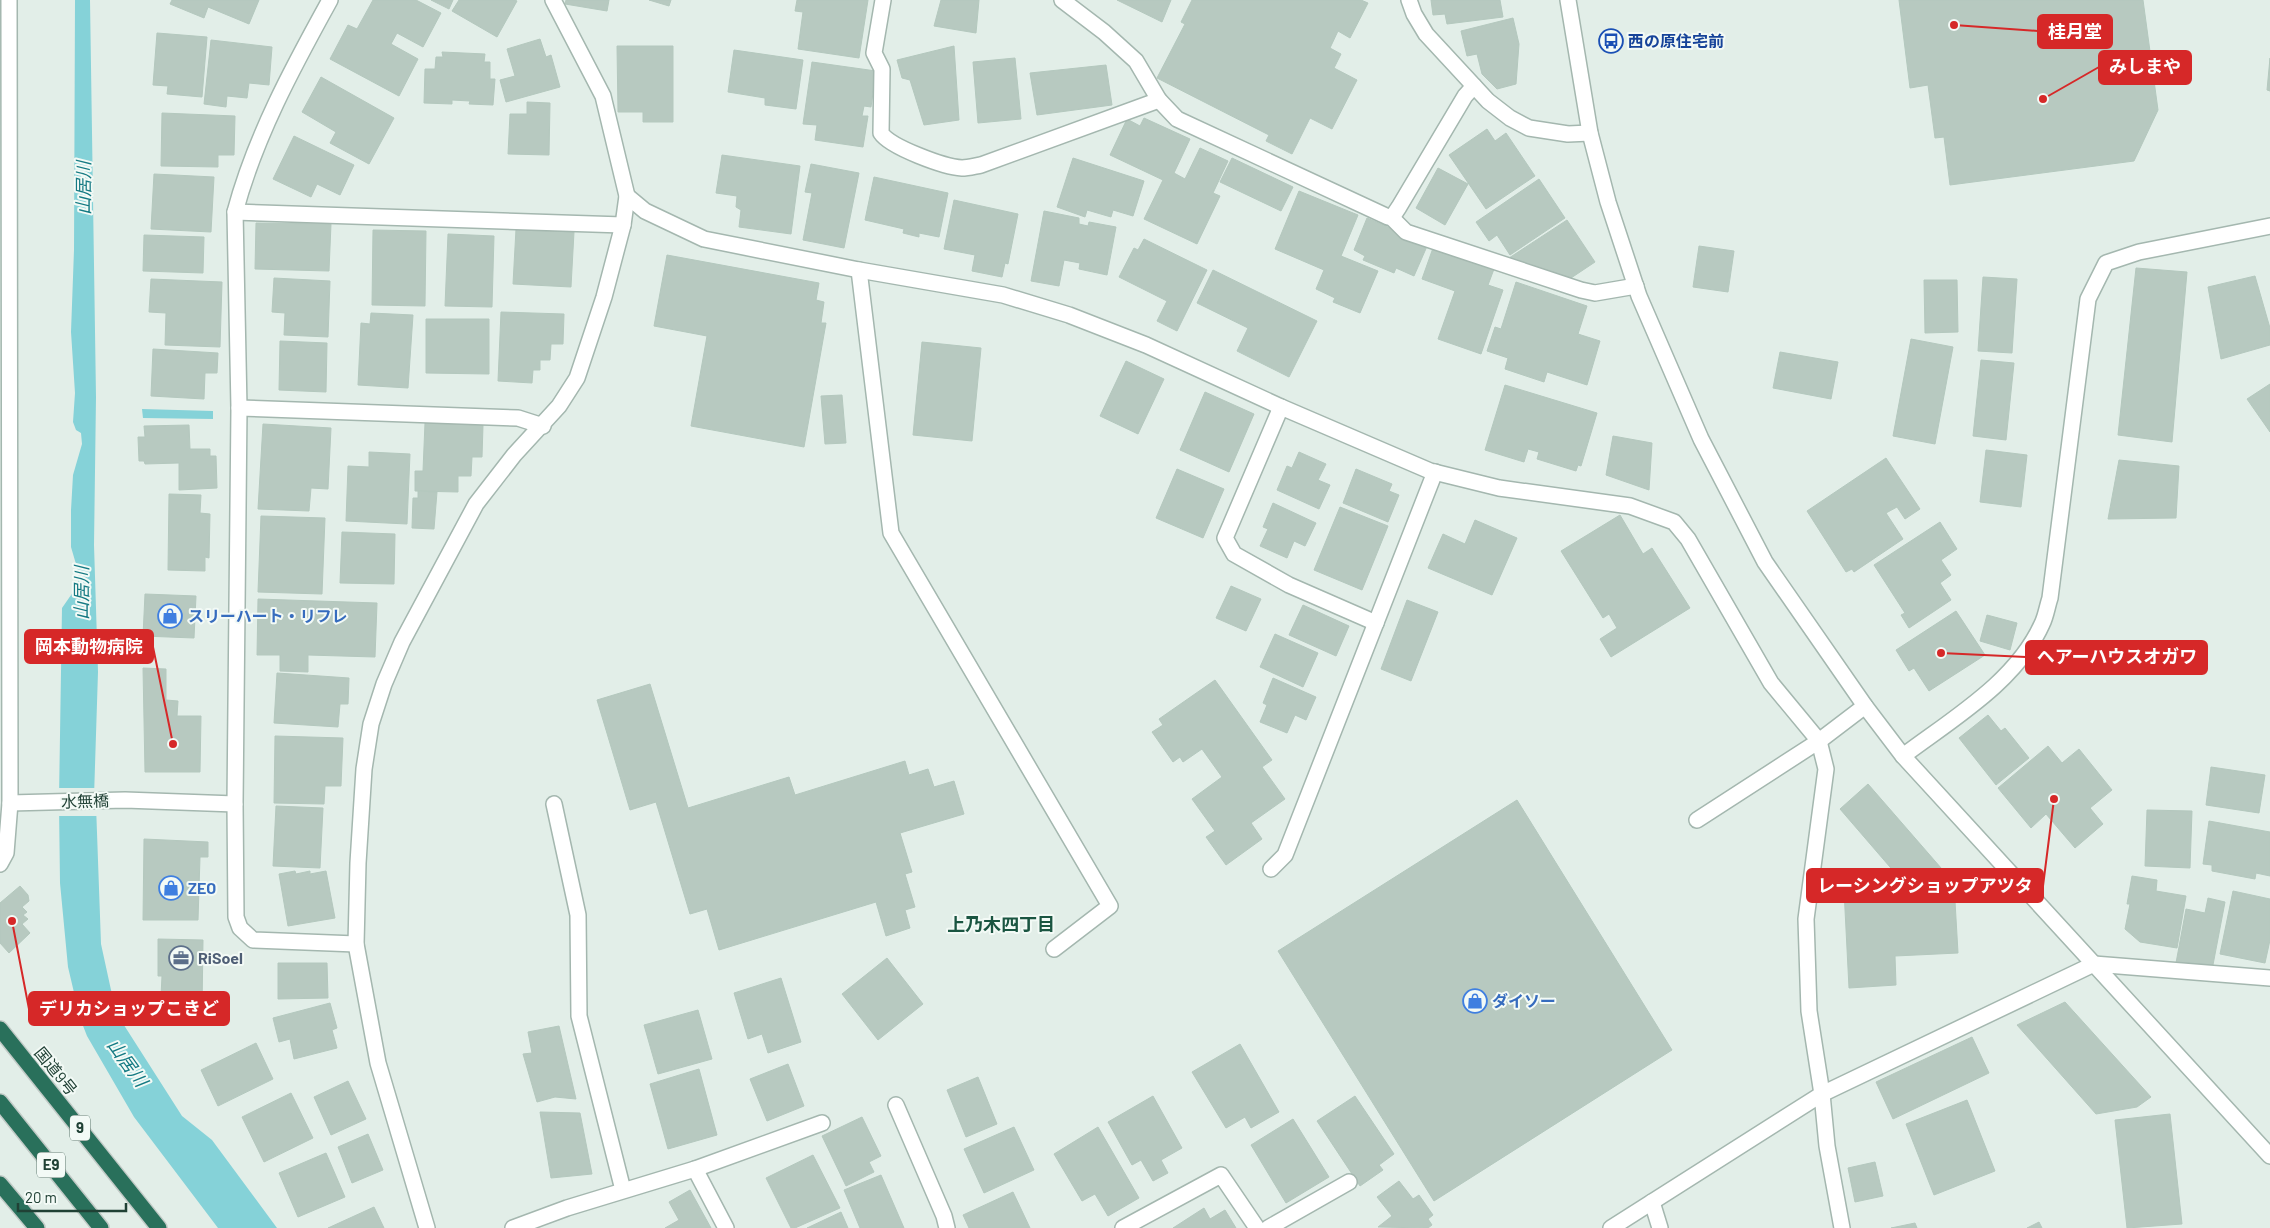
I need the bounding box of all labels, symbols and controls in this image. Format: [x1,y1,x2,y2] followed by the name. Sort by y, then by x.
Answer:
[2038,15,2112,48] callout: 桂月堂
[2048,20,2102,42] text: 桂月堂
[1598,28,1624,54] bus stop icon: 西の原住宅前
[1628,31,1724,50] place label: 西の原住宅前
[2099,51,2191,84] callout: みしまや
[2109,55,2181,77] text: みしまや
[72,159,94,215] water label: 山居川
[70,564,92,620] water label: 山居川
[157,603,183,629] shop icon: スリーハート・リフレ
[188,606,348,625] place label: スリーハート・リフレ
[25,630,153,663] callout: 岡本動物病院
[35,635,143,657] text: 岡本動物病院
[2026,641,2207,674] callout: ヘアーハウスオガワ
[2037,645,2197,667] text: ヘアーハウスオガワ
[61,790,109,811] street label: 水無橋
[1807,869,2043,902] callout: レーシングショップアツタ
[1817,874,2033,896] text: レーシングショップアツタ
[158,875,184,901] shop icon: ZEO
[188,878,216,897] place label: ZEO
[947,913,1055,935] district label: 上乃木四丁目
[168,945,194,971] office icon: RiSoel
[198,948,243,967] place label: RiSoel
[1462,988,1488,1014] shop icon: ダイソー
[1492,991,1556,1010] place label: ダイソー
[29,992,229,1025] callout: デリカショップこきど
[39,997,219,1019] text: デリカショップこきど
[103,1034,154,1092] water label: 山居川
[31,1043,82,1099] street label: 国道9号
[70,1116,90,1140] road number: 9
[37,1152,65,1178] road number: E9
[18,1180,125,1212] scale bar
[25,1188,57,1206] text: 20 m

